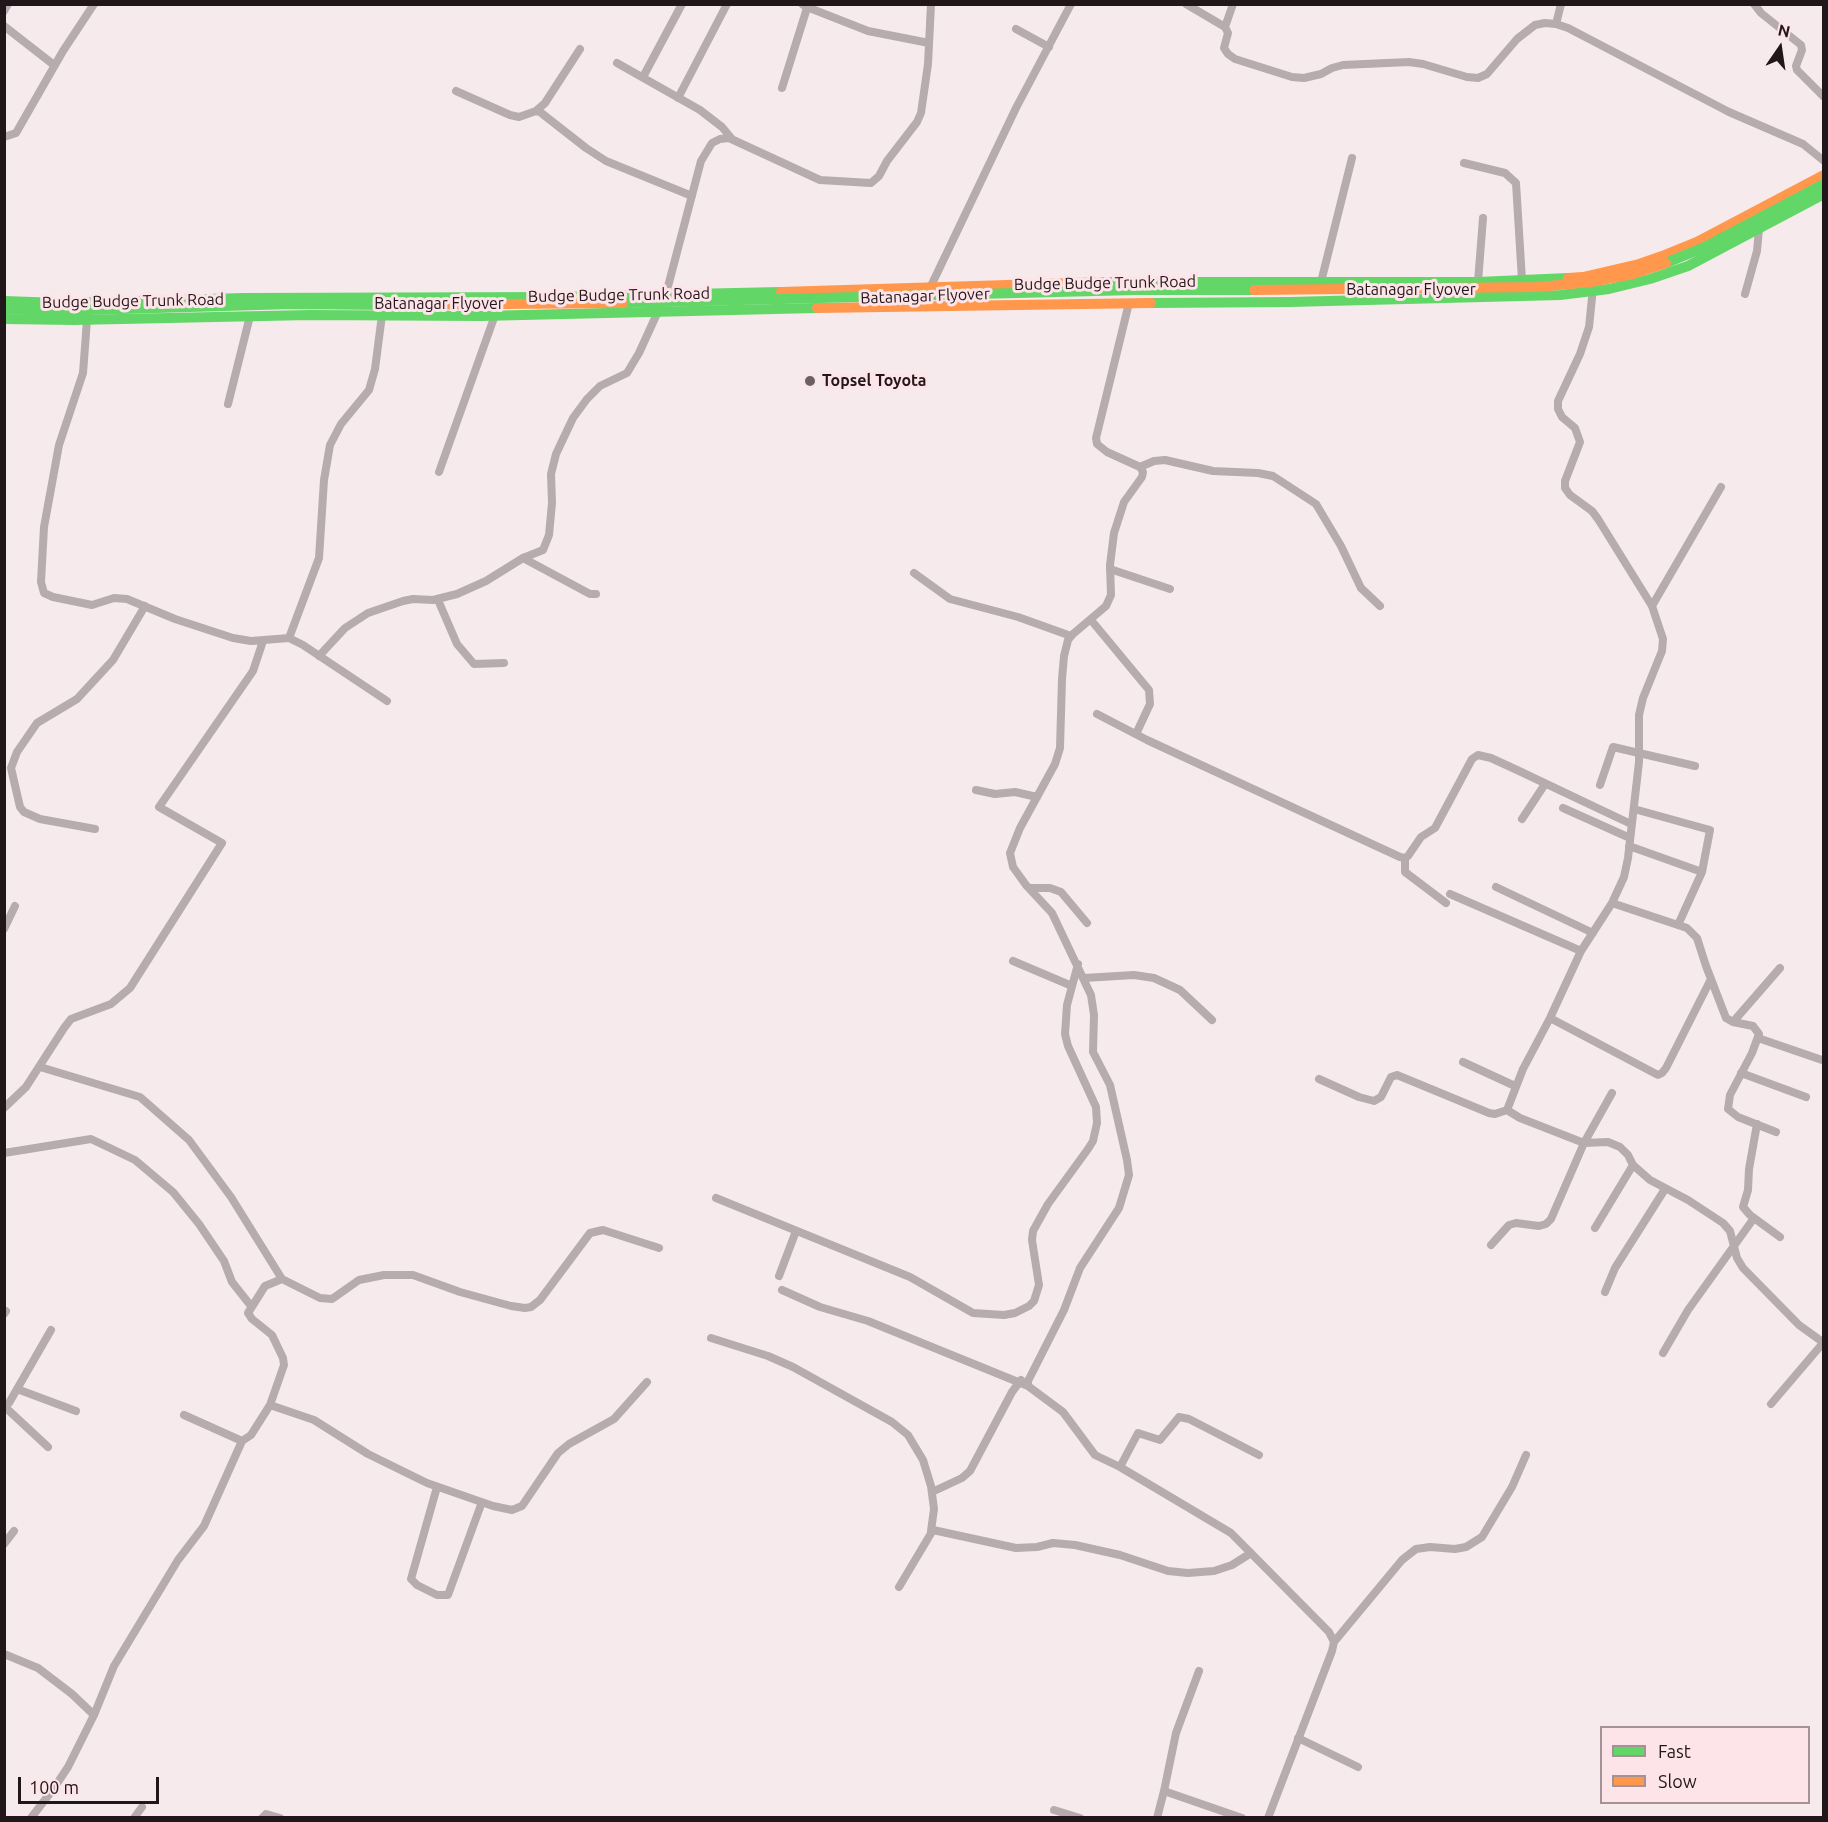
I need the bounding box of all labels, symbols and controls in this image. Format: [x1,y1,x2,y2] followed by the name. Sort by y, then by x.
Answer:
[1750,18,1810,78] north arrow
[1776,20,1792,41] text: N
[1014,272,1196,294] street label: Budge Budge Trunk Road
[1346,280,1476,300] street label: Batanagar Flyover
[528,284,710,306] street label: Budge Budge Trunk Road
[860,284,990,308] street label: Batanagar Flyover
[42,290,224,312] street label: Budge Budge Trunk Road
[374,294,504,314] street label: Batanagar Flyover
[822,371,926,391] place label: Topsel Toyota
[803,374,817,388] marker: Topsel Toyota
[1600,1726,1810,1804] legend
[1658,1741,1691,1761] text: Fast
[21,1765,162,1803] scale bar
[1658,1771,1697,1791] text: Slow
[29,1777,79,1797] text: 100 m

